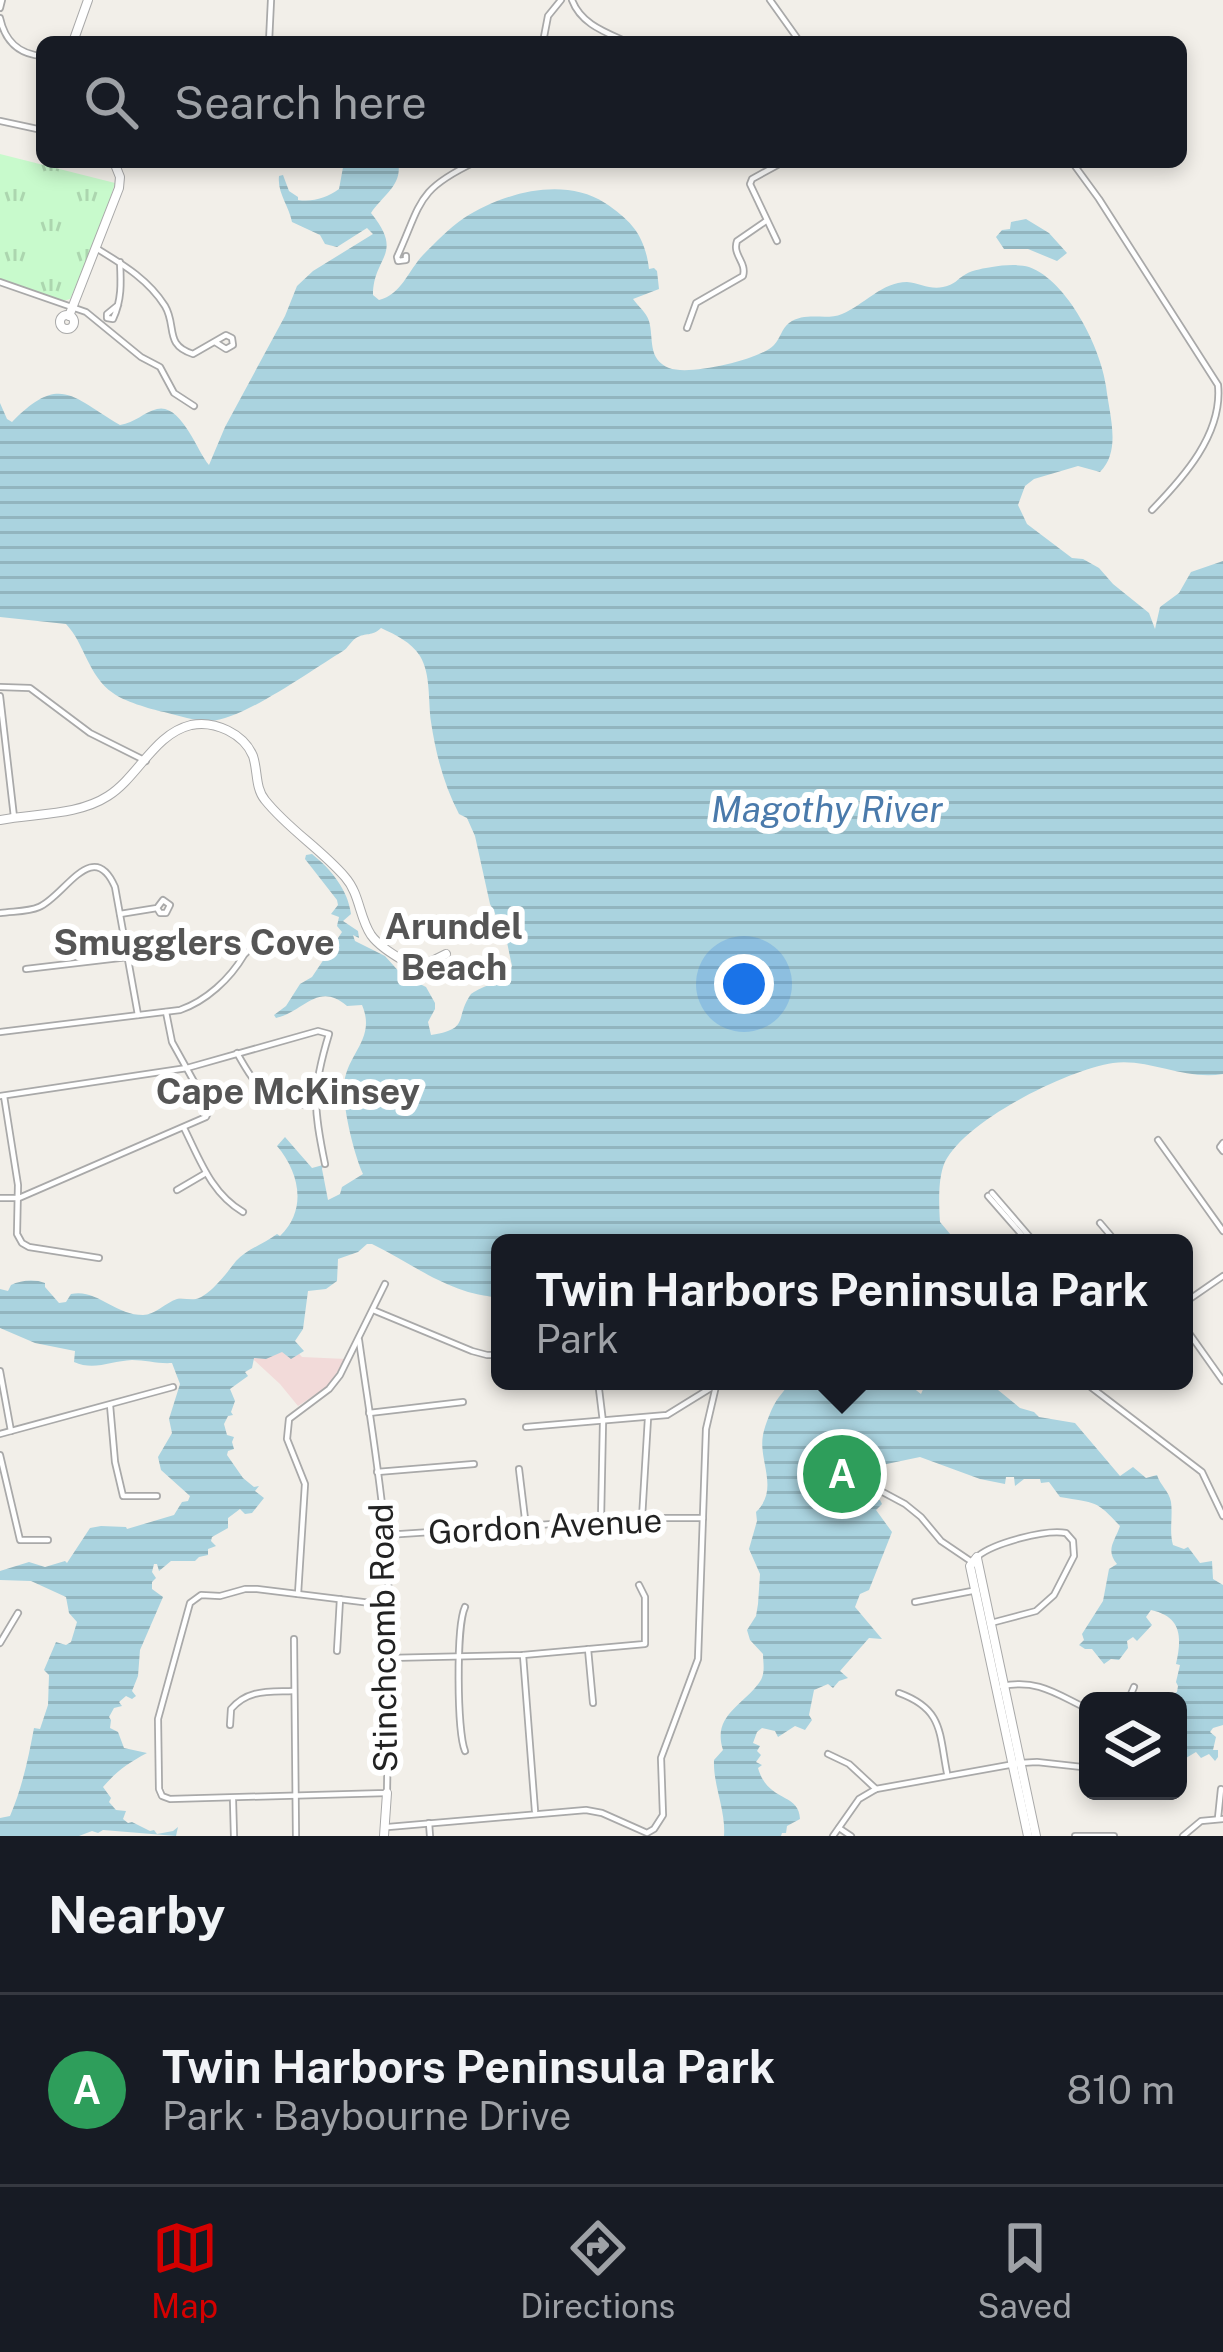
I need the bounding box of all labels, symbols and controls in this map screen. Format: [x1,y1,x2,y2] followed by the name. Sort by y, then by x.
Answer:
[36,36,1187,168] search box
[78,69,144,135] icon: search
[174,76,427,129] text: Search here
[711,788,943,830] water label: Magothy River
[385,905,523,988] district label: Arundel Beach
[53,921,335,963] district label: Smugglers Cove
[714,954,774,1014] your location
[156,1070,420,1112] district label: Cape McKinsey
[491,1234,1193,1390] popup
[535,1263,1149,1316] text: Twin Harbors Peninsula Park
[535,1316,619,1362] text: Park
[803,1429,881,1519] pin: A
[427,1501,663,1551] street label: Gordon Avenue
[362,1503,404,1773] street label: Stinchcomb Road
[1079,1692,1187,1800] map controls
[1079,1692,1187,1800] button: layers
[48,1885,225,1944] text: Nearby
[162,2040,775,2093] text: Twin Harbors Peninsula Park
[73,2067,101,2113] text: A
[1067,2067,1175,2113] text: 810 m
[162,2093,571,2139] text: Park · Baybourne Drive
[151,2215,218,2325] tab: Map
[520,2215,675,2325] tab: Directions
[978,2215,1072,2325] tab: Saved

